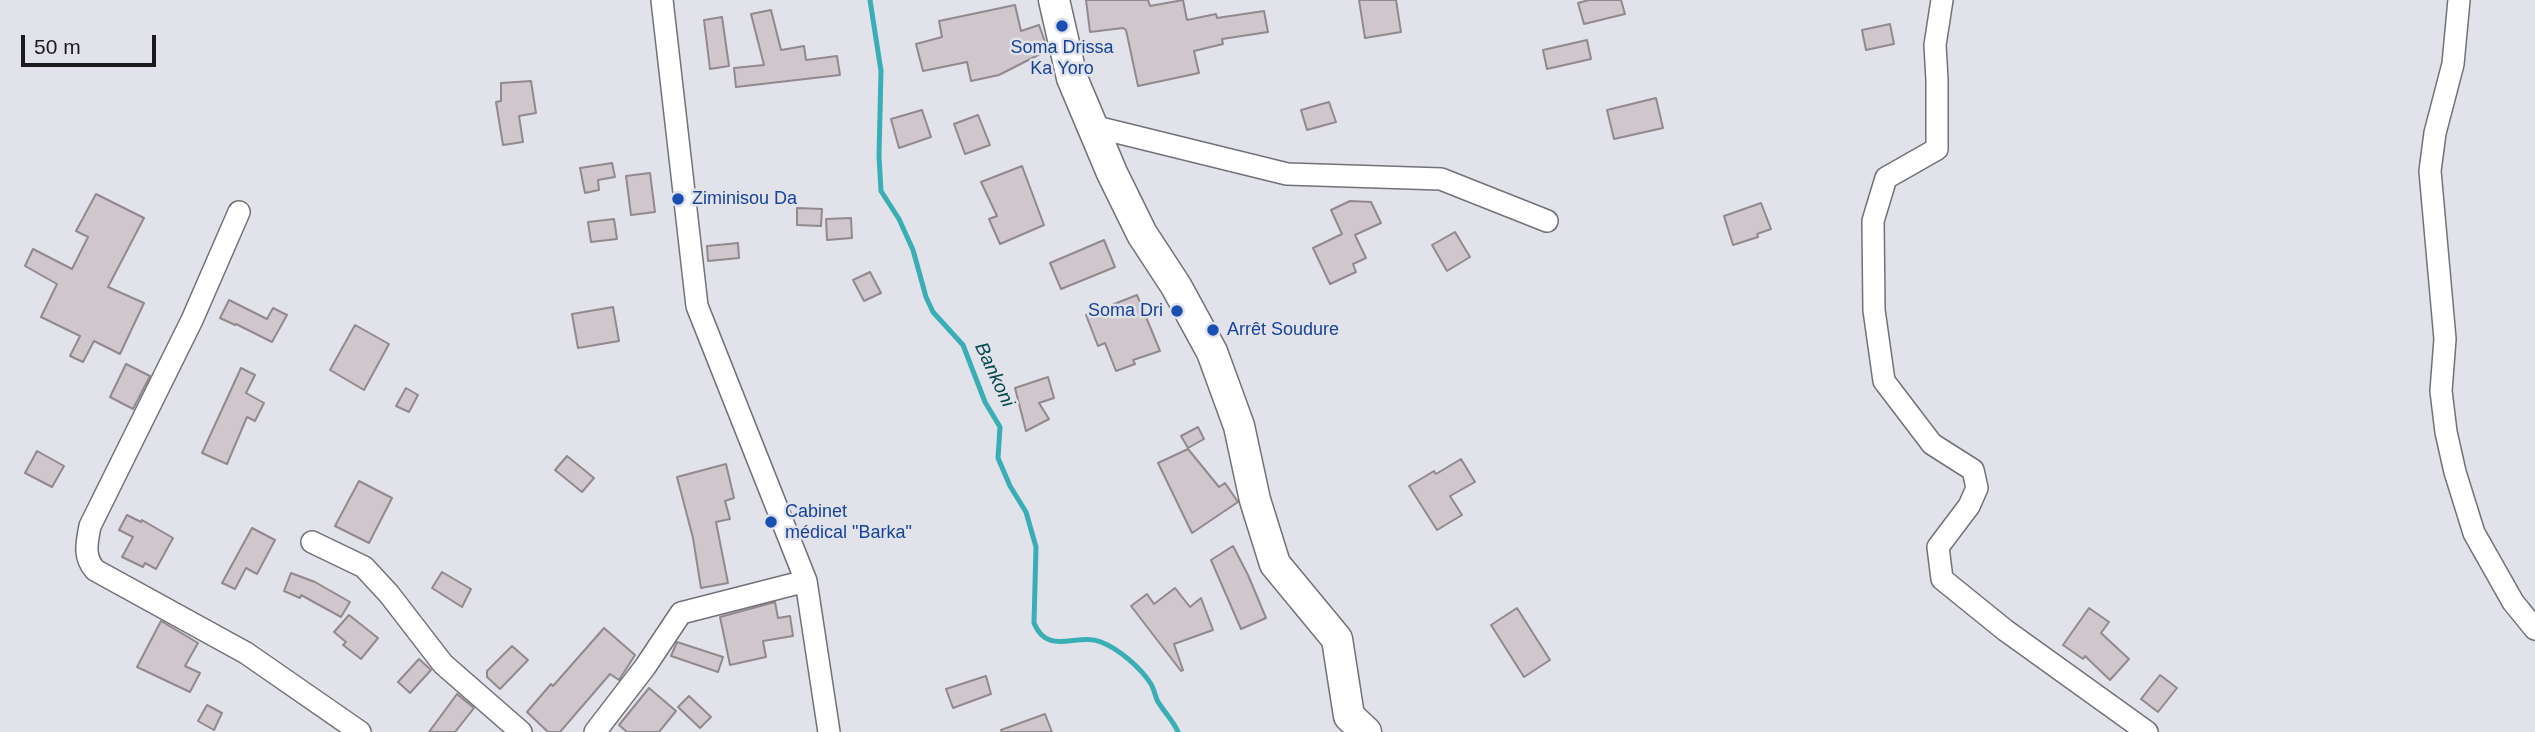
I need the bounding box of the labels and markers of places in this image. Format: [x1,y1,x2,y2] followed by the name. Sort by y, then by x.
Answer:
[1054,18,1070,34] marker: Soma Drissa Ka Yoro
[1010,37,1114,80] place label: Soma Drissa Ka Yoro
[692,188,797,210] place label: Ziminisou Da
[670,191,686,207] marker: Ziminisou Da
[1088,300,1163,322] place label: Soma Dri
[1169,303,1185,319] marker: Soma Dri
[1227,319,1339,341] place label: Arrêt Soudure
[1205,322,1221,338] marker: Arrêt Soudure
[785,501,912,544] place label: Cabinet médical "Barka"
[763,514,779,530] marker: Cabinet médical "Barka"

